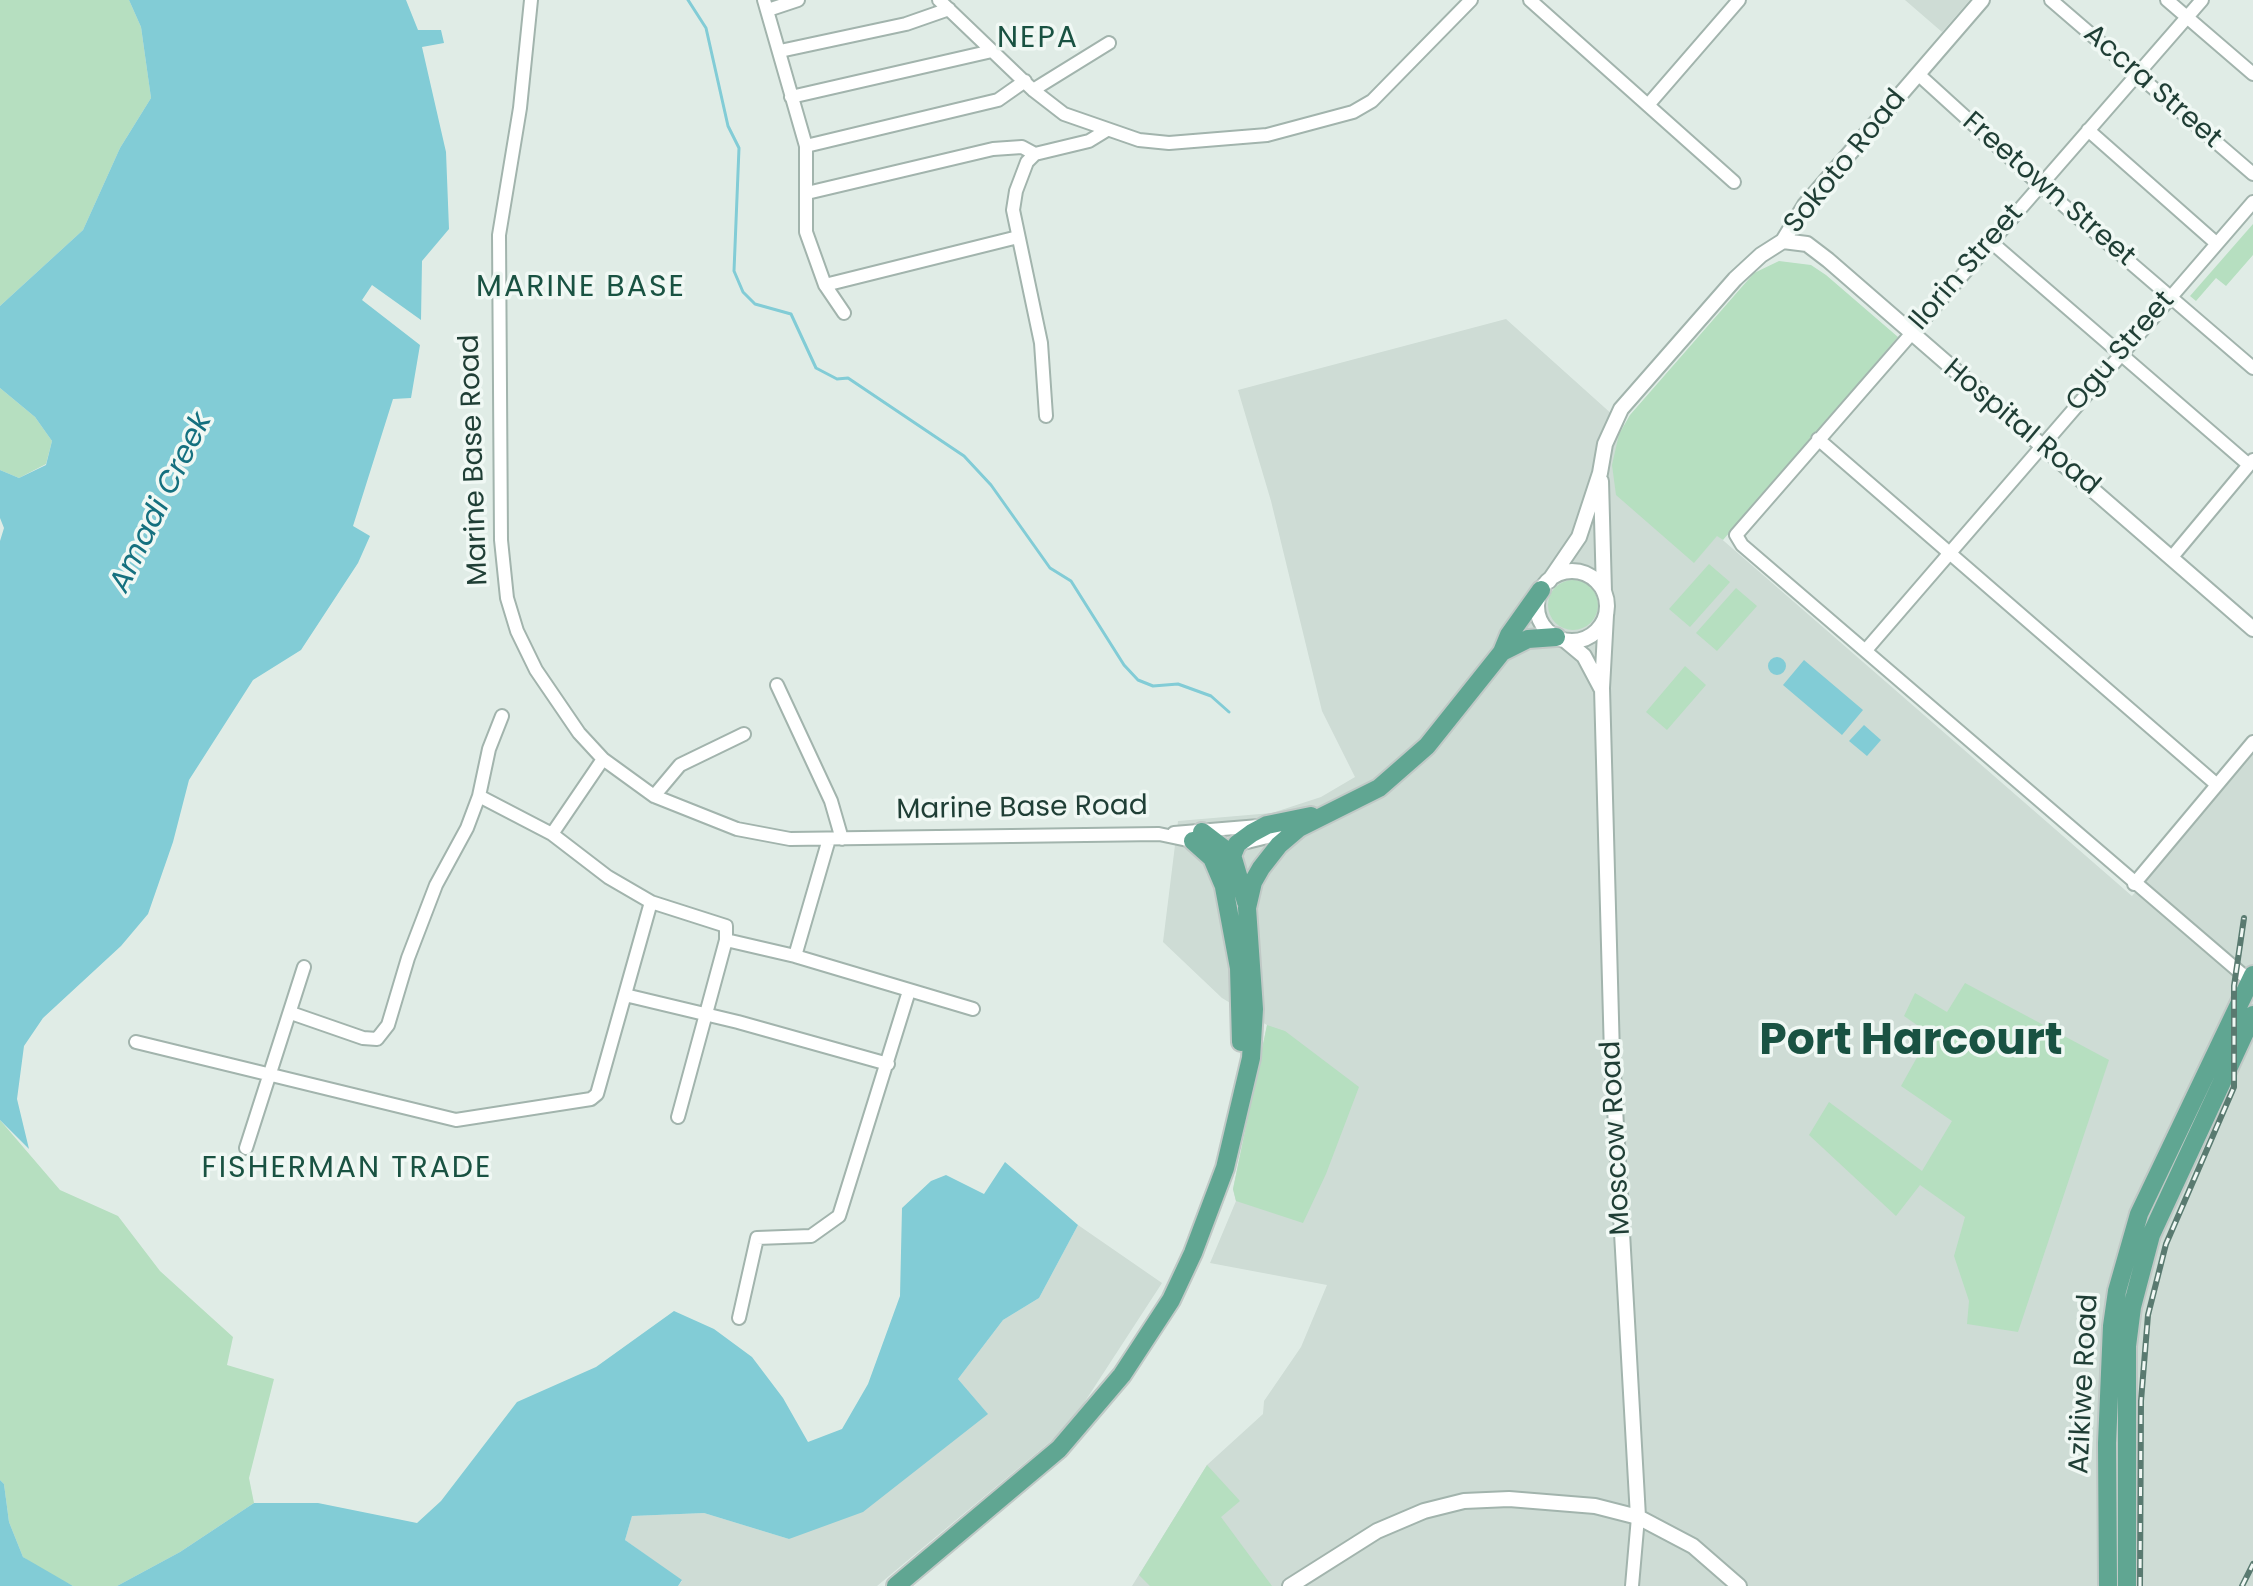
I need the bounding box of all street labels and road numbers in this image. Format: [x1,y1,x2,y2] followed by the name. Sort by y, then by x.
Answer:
[2076,18,2228,156] street label: Accra Street
[1778,83,1914,241] street label: Sokoto Road
[1955,106,2141,274] street label: Freetown Street
[1903,198,2031,338] street label: Ilorin Street
[2060,285,2182,419] street label: Ogu Street
[454,334,496,586] street label: Marine Base Road
[1936,353,2106,503] street label: Hospital Road
[896,790,1148,828] street label: Marine Base Road
[1595,1040,1639,1236] street label: Moscow Road
[2064,1293,2106,1475] street label: Azikiwe Road

